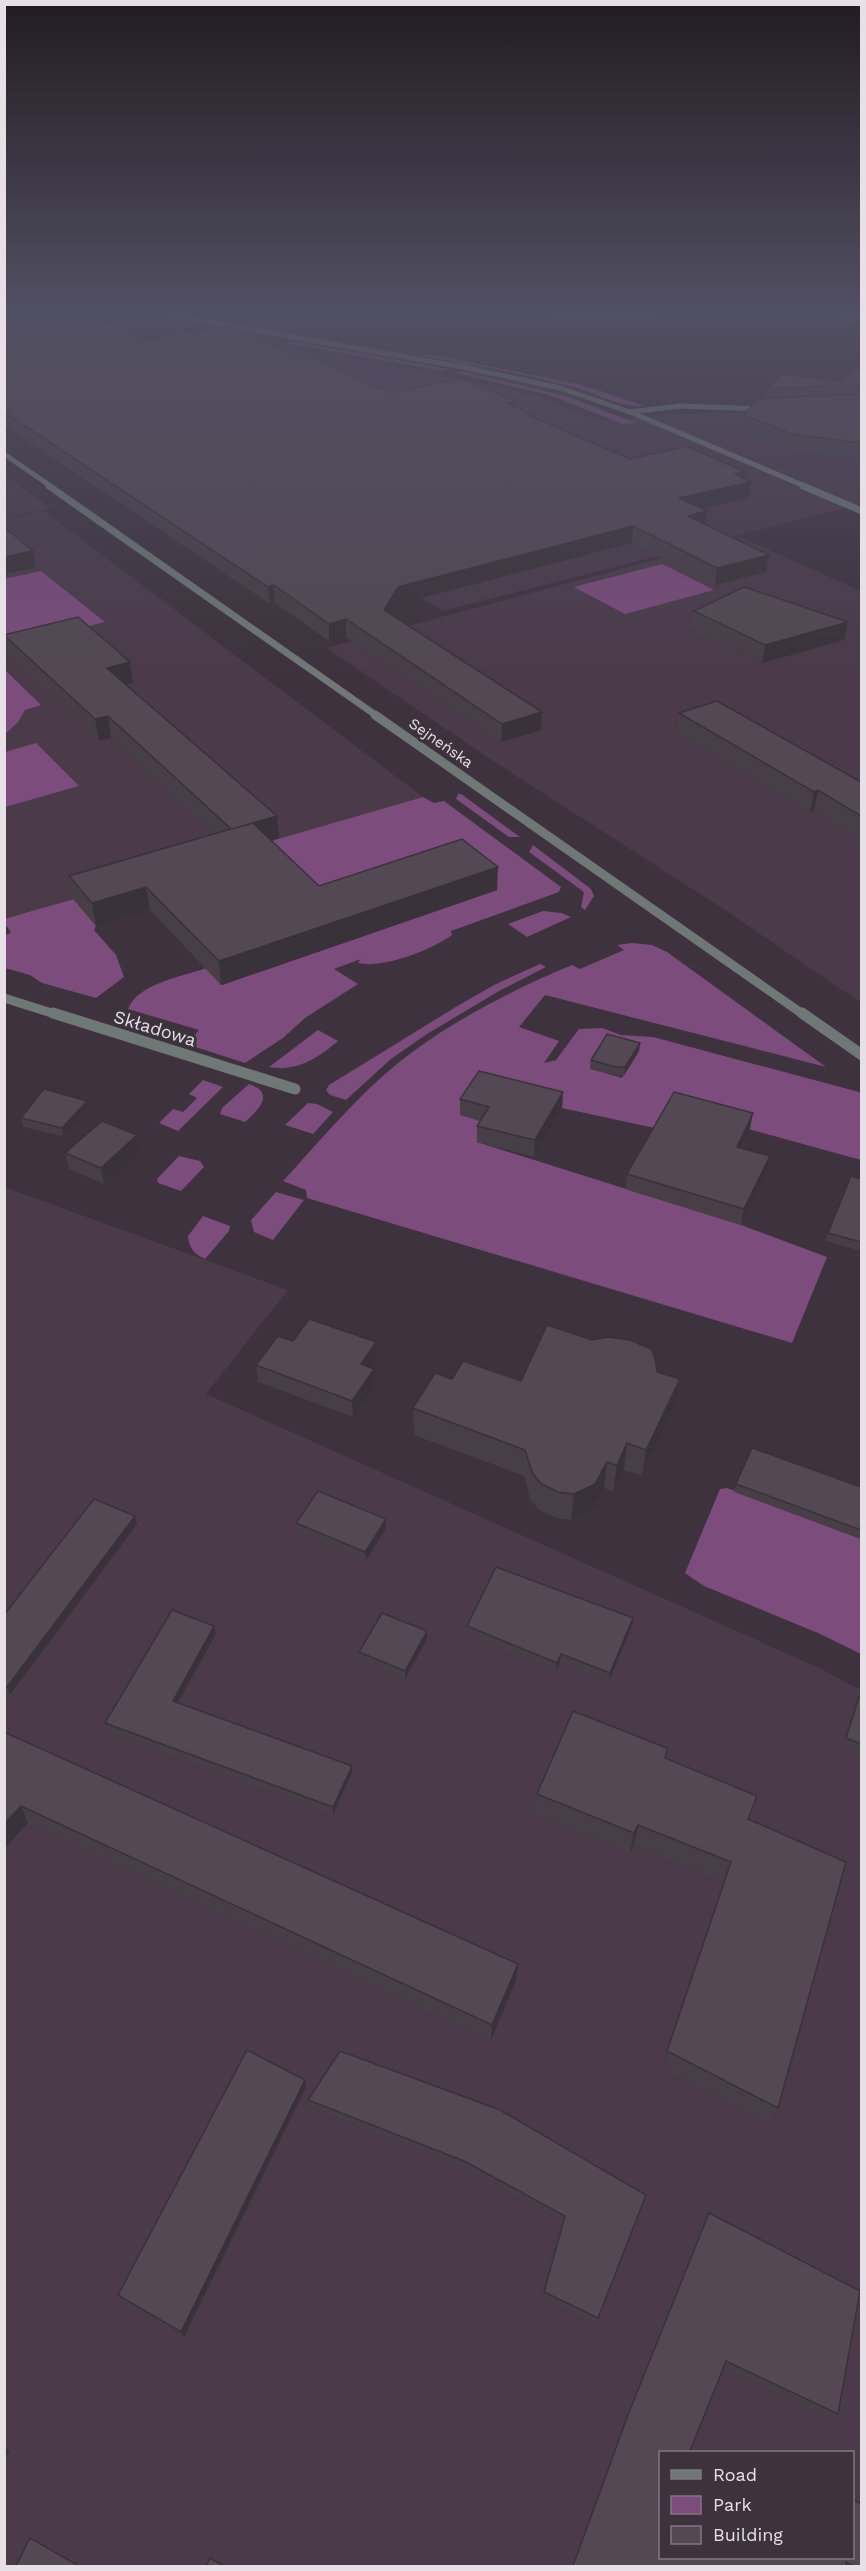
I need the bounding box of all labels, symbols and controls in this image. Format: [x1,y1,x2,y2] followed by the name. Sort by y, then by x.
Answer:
[405,714,477,772] street label: Sejneńska
[111,1006,199,1050] street label: Składowa
[659,2451,854,2559] legend
[713,2464,757,2485] text: Road
[713,2494,752,2515] text: Park
[713,2524,783,2545] text: Building

